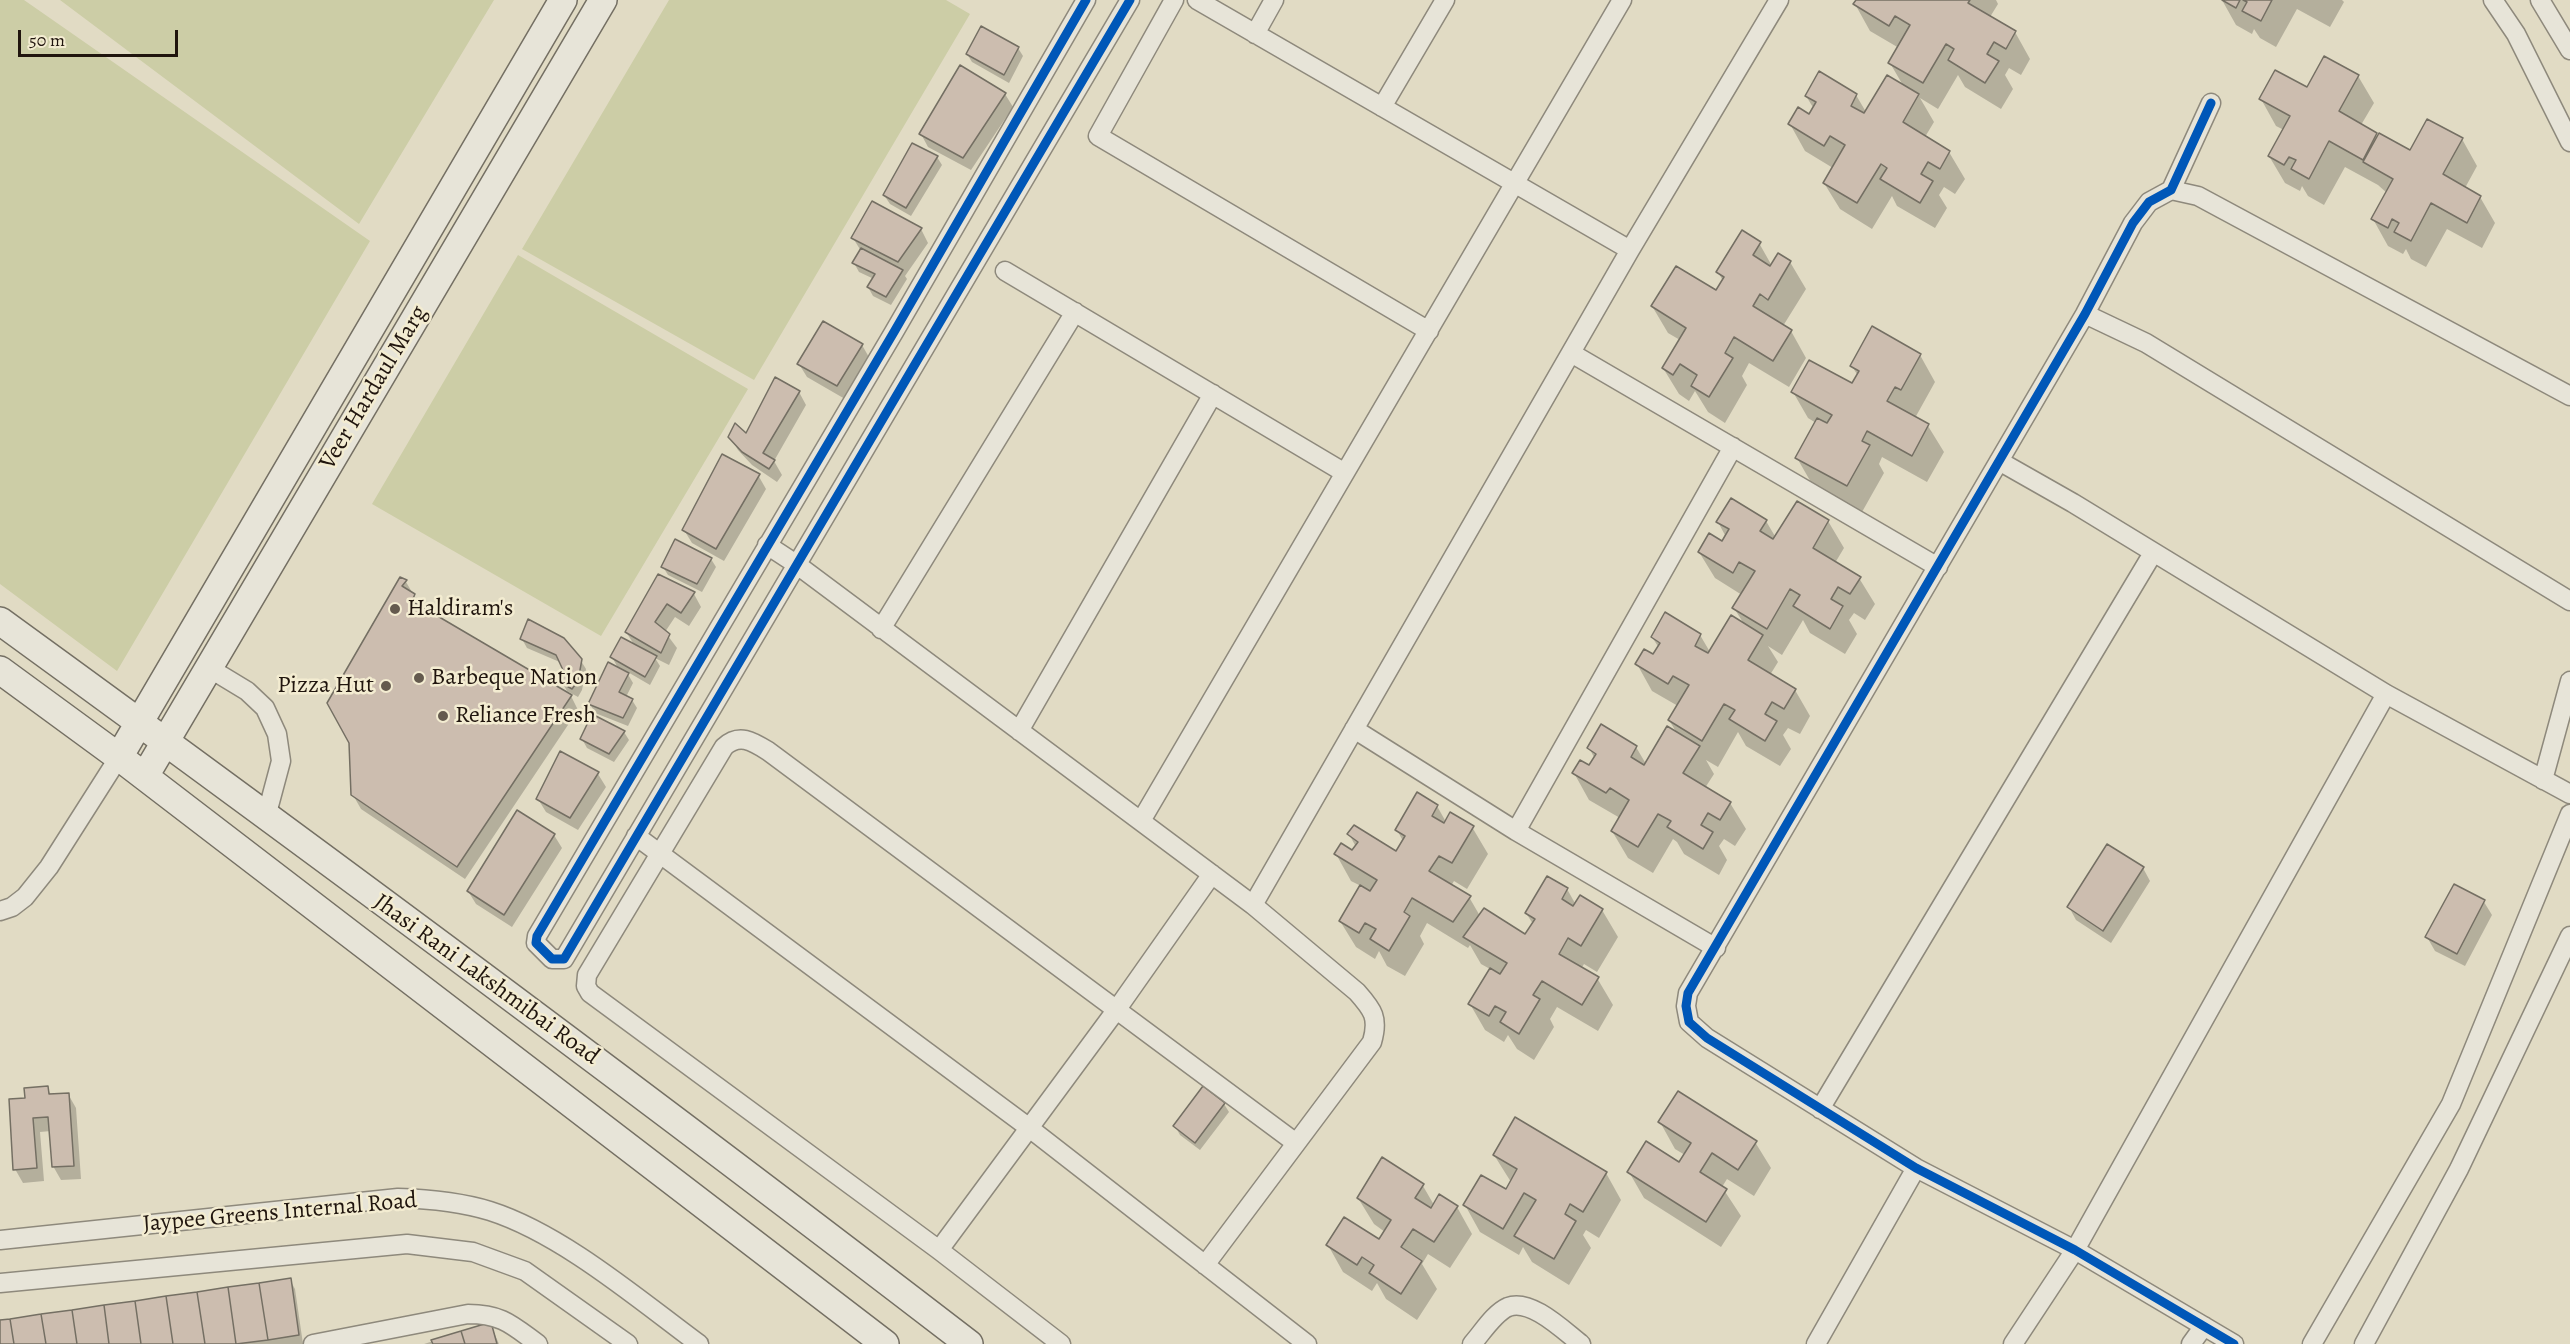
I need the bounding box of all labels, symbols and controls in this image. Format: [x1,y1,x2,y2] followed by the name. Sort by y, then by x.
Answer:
[21,18,182,56] scale bar
[29,28,65,52] text: 50 m
[314,301,434,475] street label: Veer Hardaul Marg
[407,595,513,623] place label: Haldiram's
[388,602,402,616] marker: Haldiram's
[431,664,597,692] place label: Barbeque Nation
[412,671,426,685] marker: Barbeque Nation
[277,672,374,700] place label: Pizza Hut
[379,679,393,693] marker: Pizza Hut
[455,702,596,730] place label: Reliance Fresh
[436,709,450,723] marker: Reliance Fresh
[367,888,605,1072] street label: Jhasi Rani Lakshmibai Road
[142,1187,418,1239] street label: Jaypee Greens Internal Road

